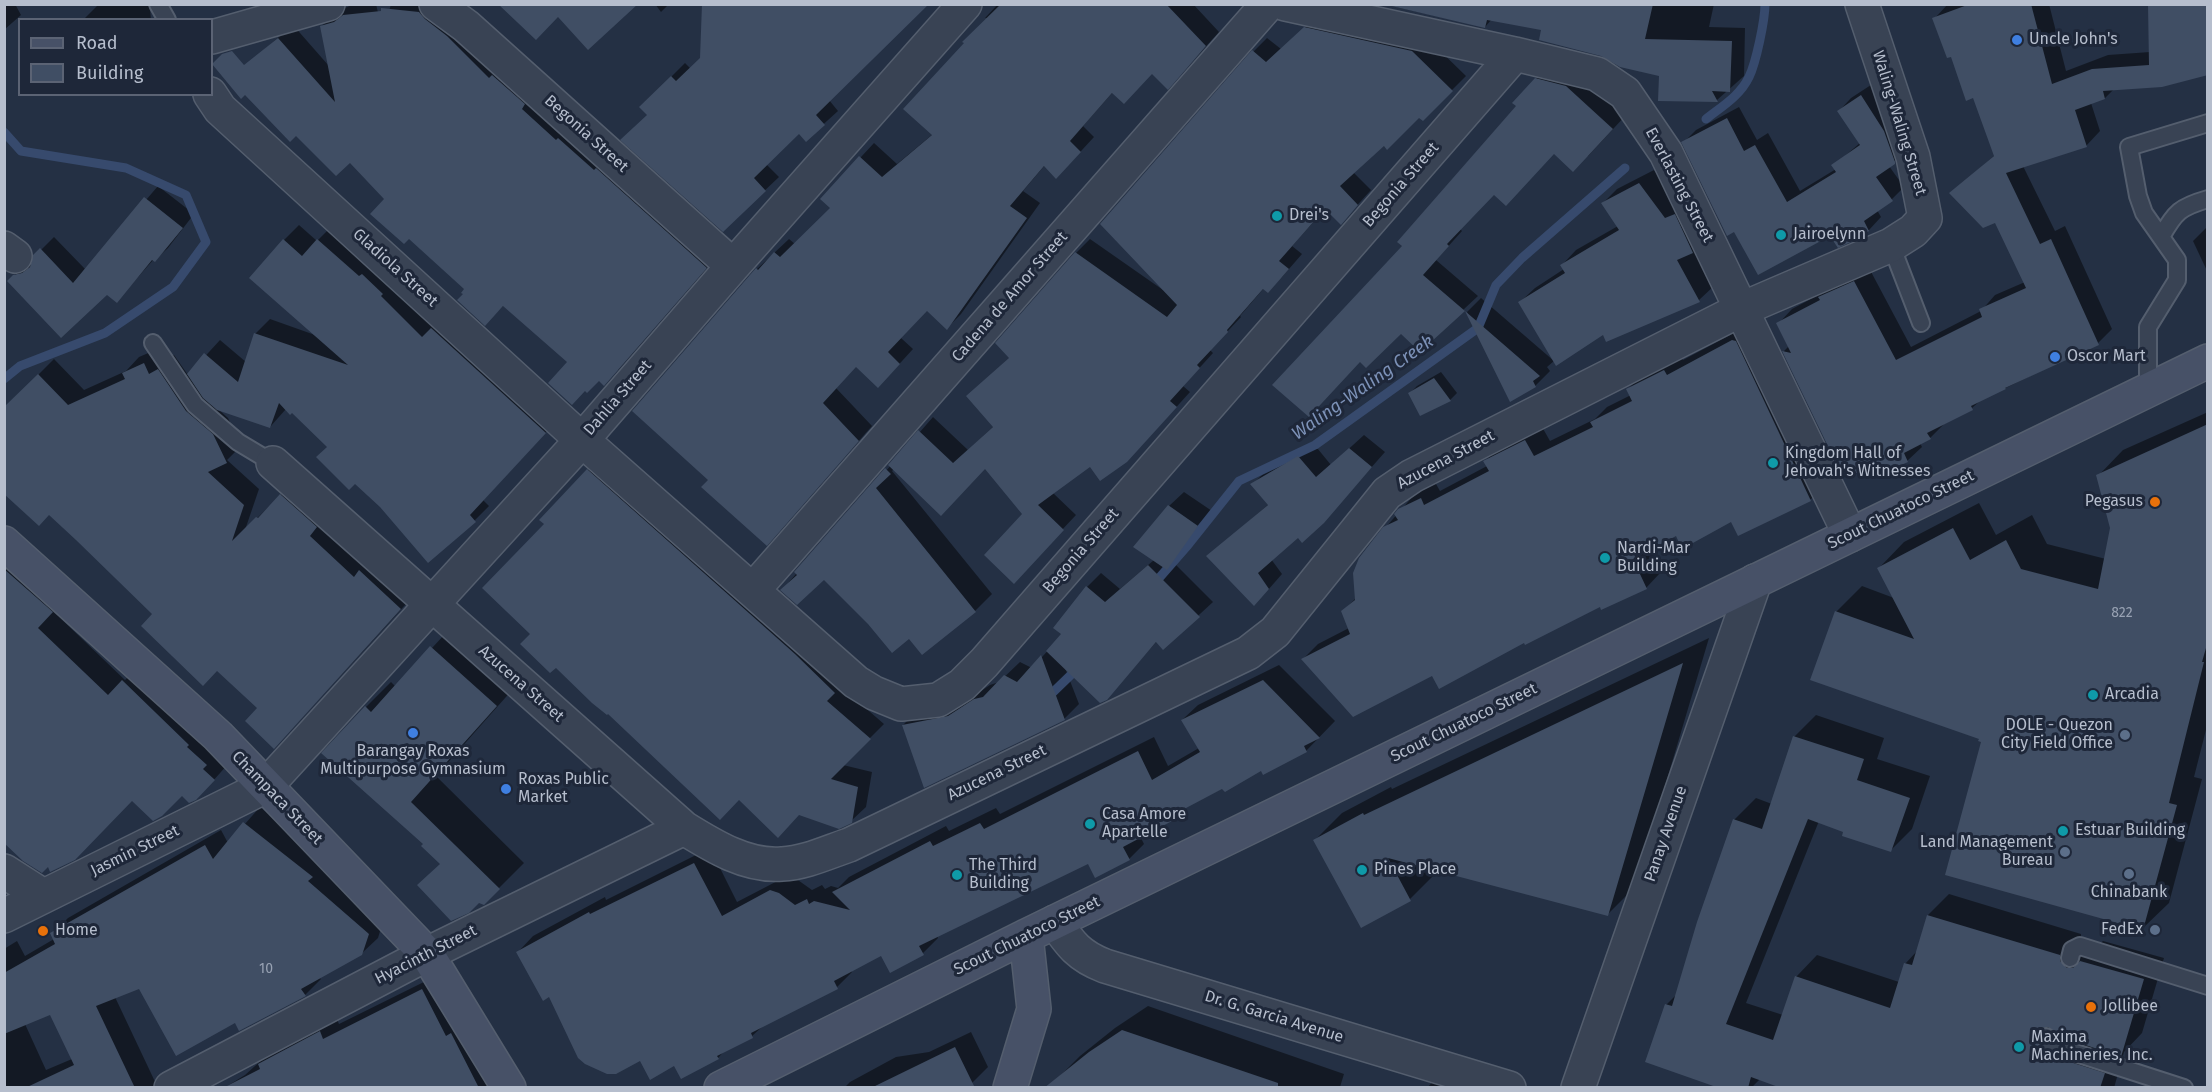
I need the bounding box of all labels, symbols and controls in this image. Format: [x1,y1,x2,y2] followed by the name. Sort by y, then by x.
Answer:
[18,18,213,96] legend
[2029,30,2118,50] place label: Uncle John's
[76,32,118,54] text: Road
[2010,33,2024,47] marker: Uncle John's
[1868,48,1930,198] street label: Waling-Waling Street
[76,62,143,84] text: Building
[540,91,632,177] street label: Begonia Street
[1641,124,1717,246] street label: Everlasting Street
[1359,139,1443,231] street label: Begonia Street
[1289,206,1329,226] place label: Drei's
[1270,209,1284,223] marker: Drei's
[349,225,441,311] street label: Gladiola Street
[1793,225,1866,245] place label: Jairoelynn
[948,228,1072,366] street label: Cadena de Amor Street
[1774,228,1788,242] marker: Jairoelynn
[1288,331,1438,445] water label: Waling-Waling Creek
[2067,347,2146,367] place label: Oscor Mart
[2048,350,2062,364] marker: Oscor Mart
[580,356,656,440] street label: Dahlia Street
[1394,426,1498,494] street label: Azucena Street
[1785,444,1930,482] place label: Kingdom Hall of Jehovah's Witnesses
[1766,456,1780,470] marker: Kingdom Hall of Jehovah's Witnesses
[1825,466,1977,554] street label: Scout Chuatoco Street
[2085,492,2143,512] place label: Pegasus
[2148,495,2162,509] marker: Pegasus
[1039,505,1123,597] street label: Begonia Street
[1617,539,1690,577] place label: Nardi-Mar Building
[1598,551,1612,565] marker: Nardi-Mar Building
[2111,605,2133,621] house number: 822
[474,642,568,726] street label: Azucena Street
[1388,679,1540,767] street label: Scout Chuatoco Street
[2105,685,2159,705] place label: Arcadia
[2086,688,2100,702] marker: Arcadia
[2001,716,2113,754] place label: DOLE - Quezon City Field Office
[406,726,420,740] marker: Barangay Roxas Multipurpose Gymnasium
[2118,728,2132,742] marker: DOLE - Quezon City Field Office
[945,741,1049,805] street label: Azucena Street
[320,742,506,780] place label: Barangay Roxas Multipurpose Gymnasium
[228,747,326,849] street label: Champaca Street
[518,770,609,808] place label: Roxas Public Market
[499,782,513,796] marker: Roxas Public Market
[1641,784,1691,884] street label: Panay Avenue
[1102,805,1186,843] place label: Casa Amore Apartelle
[1083,817,1097,831] marker: Casa Amore Apartelle
[88,821,182,881] street label: Jasmin Street
[2075,821,2185,841] place label: Estuar Building
[2056,824,2070,838] marker: Estuar Building
[1920,833,2053,871] place label: Land Management Bureau
[2058,845,2072,859] marker: Land Management Bureau
[969,856,1037,894] place label: The Third Building
[1374,860,1456,880] place label: Pines Place
[1355,863,1369,877] marker: Pines Place
[2122,867,2136,881] marker: Chinabank
[950,868,964,882] marker: The Third Building
[2091,883,2167,903] place label: Chinabank
[951,892,1103,980] street label: Scout Chuatoco Street
[2101,920,2143,940] place label: FedEx
[55,921,98,941] place label: Home
[372,921,480,989] street label: Hyacinth Street
[2148,923,2162,937] marker: FedEx
[36,924,50,938] marker: Home
[259,961,273,977] house number: 10
[1202,987,1346,1047] street label: Dr. G. Garcia Avenue
[2103,997,2158,1017] place label: Jollibee
[2084,1000,2098,1014] marker: Jollibee
[2031,1028,2152,1066] place label: Maxima Machineries, Inc.
[2012,1040,2026,1054] marker: Maxima Machineries, Inc.

